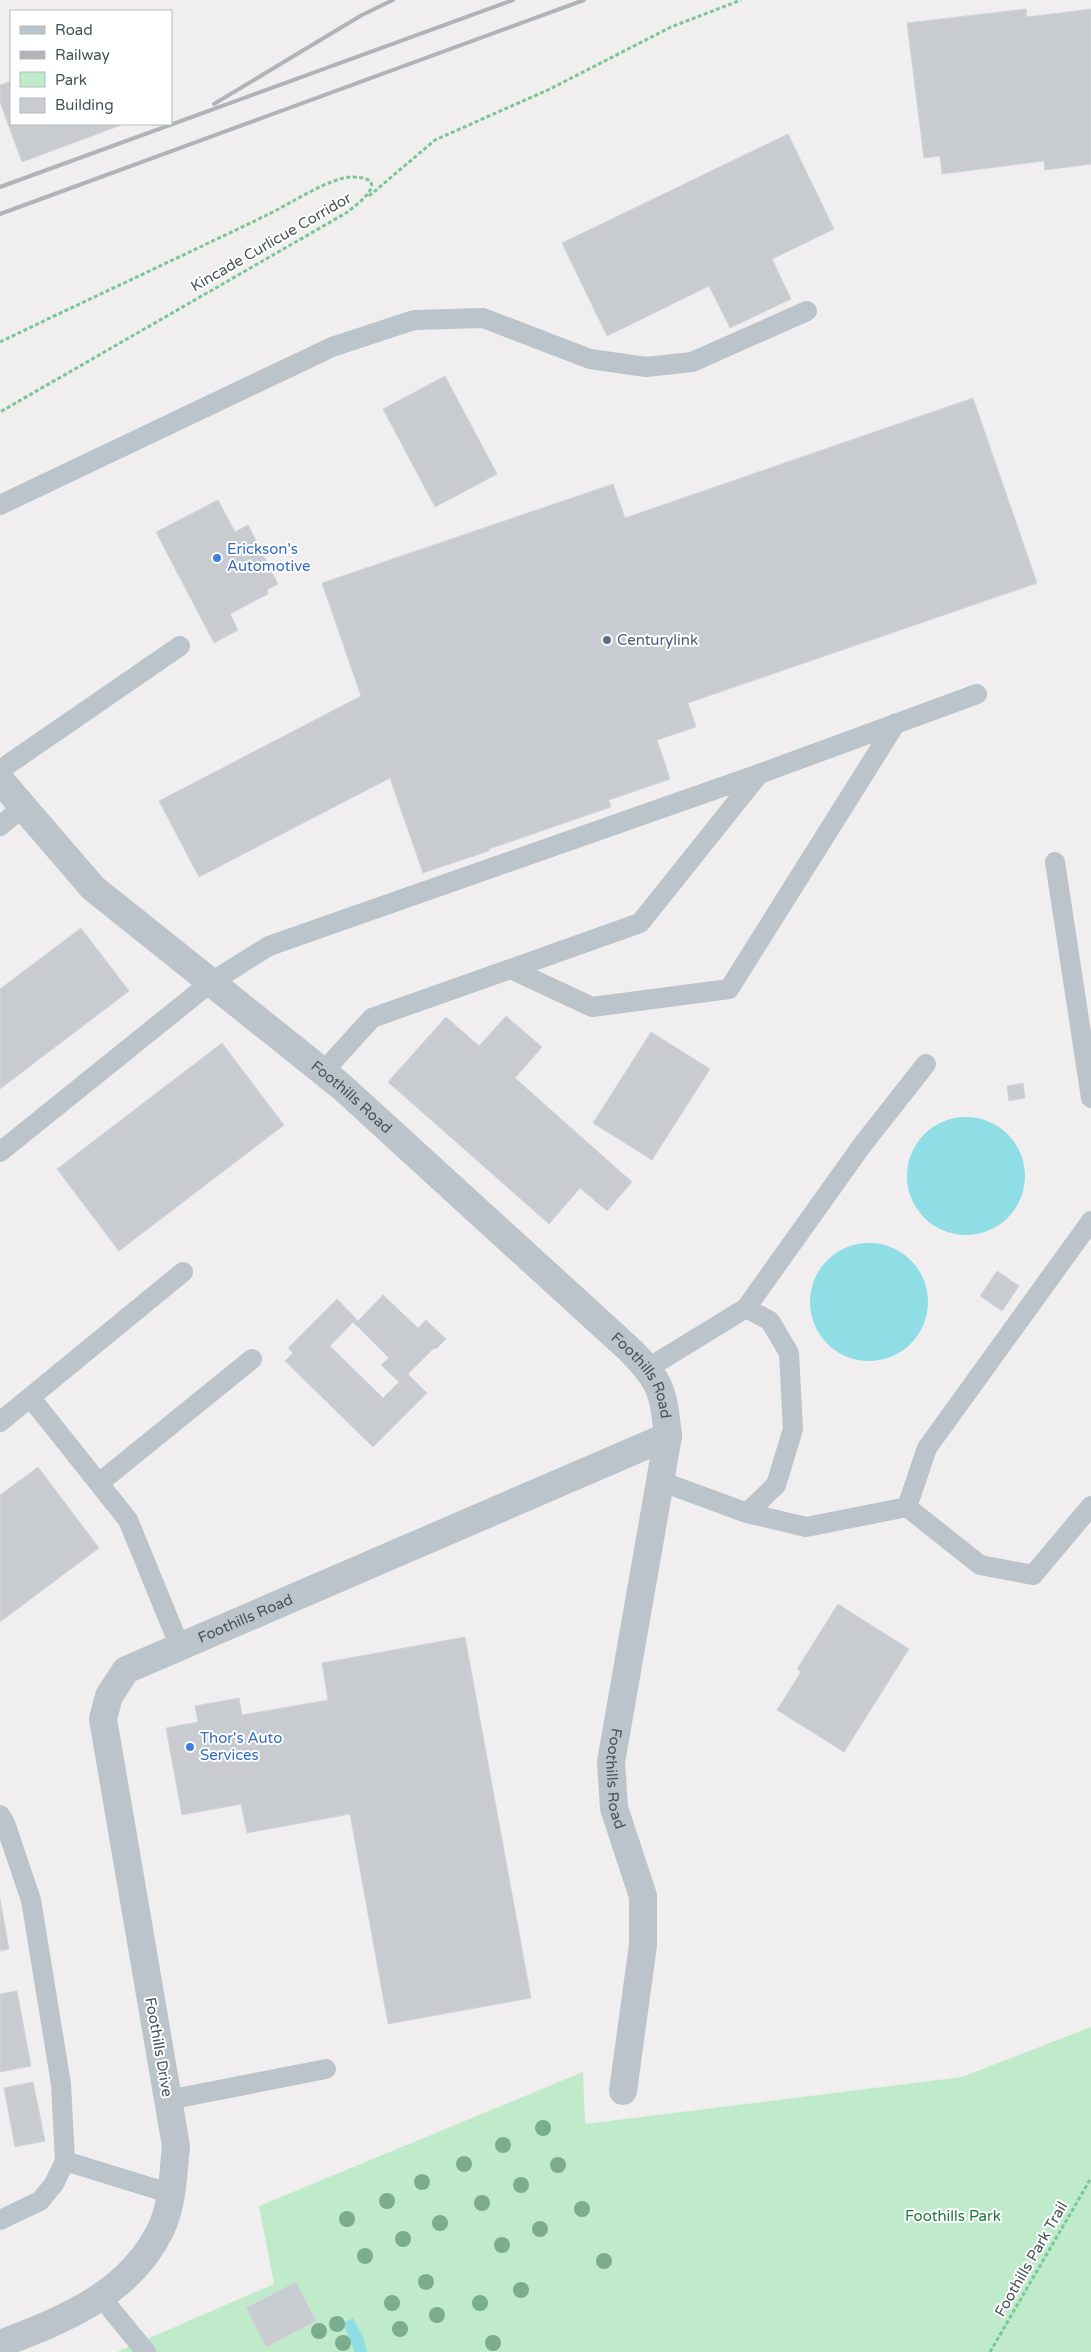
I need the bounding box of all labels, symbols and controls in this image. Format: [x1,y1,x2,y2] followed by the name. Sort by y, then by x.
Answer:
[10,10,172,125] legend
[55,21,93,39] text: Road
[55,46,110,64] text: Railway
[55,71,87,89] text: Park
[55,96,114,114] text: Building
[188,189,355,295] street label: Kincade Curlicue Corridor
[227,540,311,575] place label: Erickson's Automotive
[211,552,223,564] marker: Erickson's Automotive
[617,631,698,649] place label: Centurylink
[601,634,613,646] marker: Centurylink
[307,1057,396,1137] street label: Foothills Road
[608,1328,675,1420] street label: Foothills Road
[195,1590,296,1647] street label: Foothills Road
[602,1727,629,1831] street label: Foothills Road
[200,1729,282,1764] place label: Thor's Auto Services
[184,1741,196,1753] marker: Thor's Auto Services
[141,1996,177,2098] street label: Foothills Drive
[991,2198,1071,2320] street label: Foothills Park Trail
[905,2207,1001,2225] park label: Foothills Park

